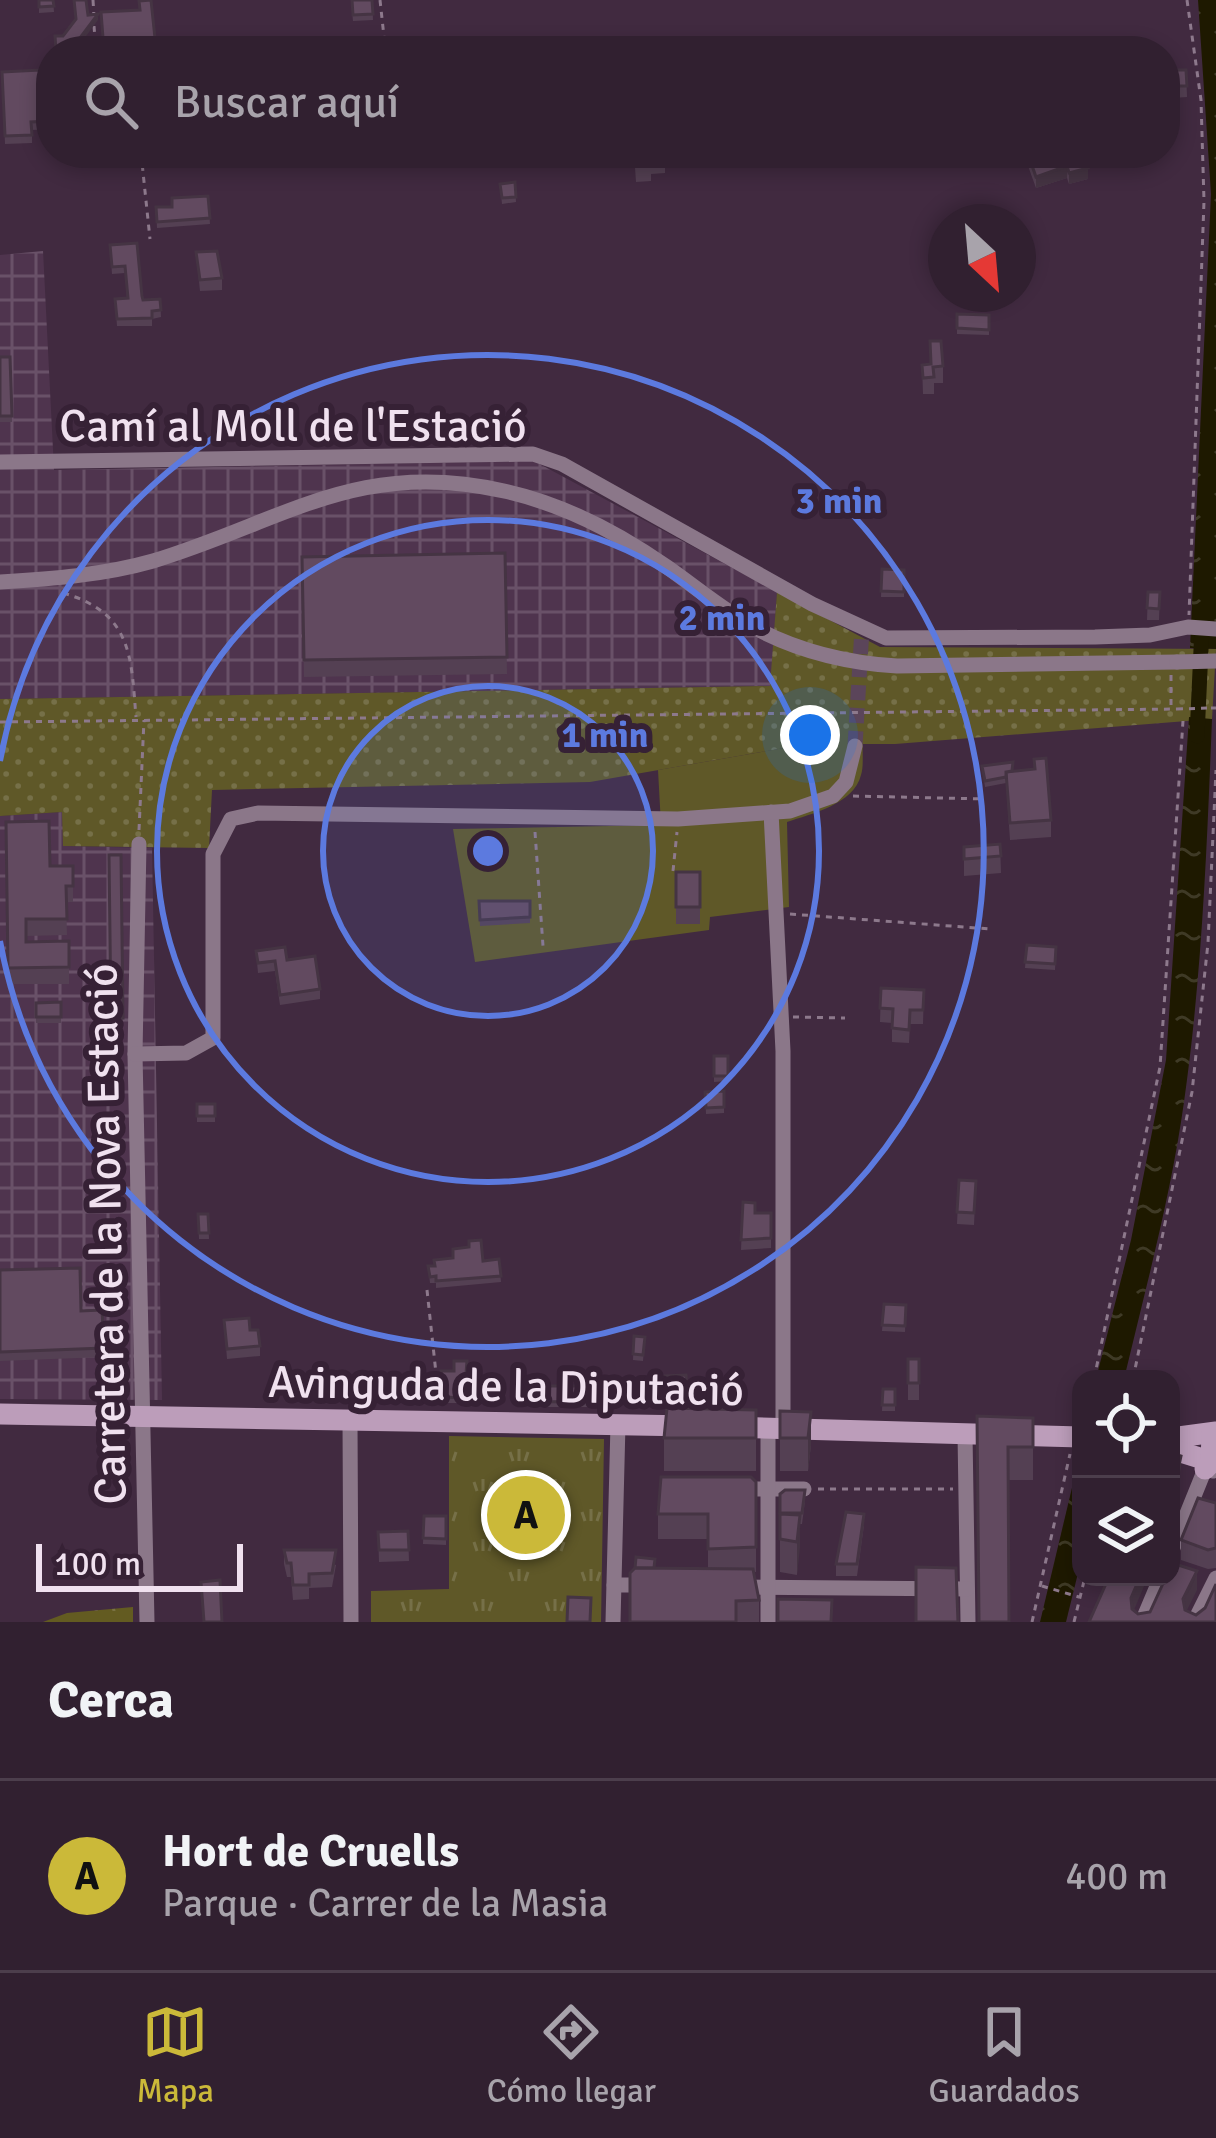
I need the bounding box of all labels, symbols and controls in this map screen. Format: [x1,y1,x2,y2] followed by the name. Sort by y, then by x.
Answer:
[36,36,1180,168] search box
[78,69,144,135] icon: search
[174,75,399,130] text: Buscar aquí
[928,204,1036,312] north arrow
[59,399,527,454] street label: Camí al Moll de l'Estació
[796,479,882,524] text: 3 min
[679,596,765,641] text: 2 min
[780,705,840,765] your location
[562,713,648,758] text: 1 min
[467,830,509,872] centre of rings
[74,963,139,1505] street label: Carretera de la Nova Estació
[267,1355,744,1418] street label: Avinguda de la Diputació
[1072,1370,1180,1586] map controls
[1072,1370,1180,1478] button: locate
[487,1470,565,1560] pin: A
[1072,1478,1180,1586] button: layers
[36,1538,243,1591] scale bar
[54,1544,141,1585] text: 100 m
[48,1669,174,1732] text: Cerca
[162,1824,459,1879] text: Hort de Cruells
[75,1852,99,1900] text: A
[1065,1852,1168,1900] text: 400 m
[162,1879,608,1927] text: Parque · Carrer de la Masia
[136,1999,214,2112] tab: Mapa
[487,1999,656,2112] tab: Cómo llegar
[929,1999,1080,2112] tab: Guardados

